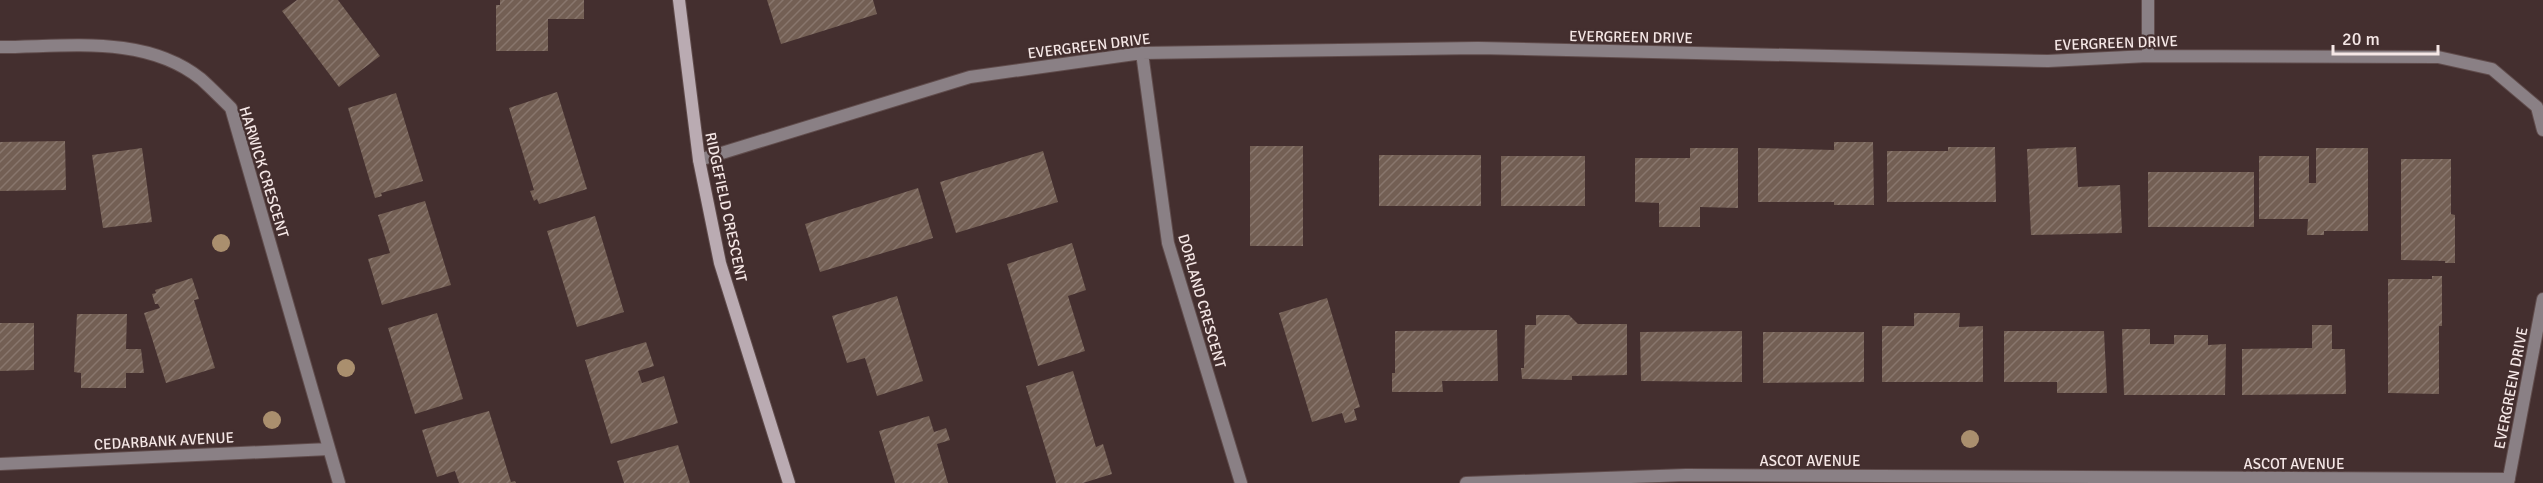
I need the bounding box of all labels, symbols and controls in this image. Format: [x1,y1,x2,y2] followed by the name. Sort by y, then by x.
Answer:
[2333,18,2438,56] scale bar
[1569,27,1693,47] street label: EVERGREEN DRIVE
[2342,28,2380,50] text: 20 m
[1026,30,1152,62] street label: EVERGREEN DRIVE
[2054,32,2178,54] street label: EVERGREEN DRIVE
[235,104,293,241] street label: HARWICK CRESCENT
[701,130,751,284] street label: RIDGEFIELD CRESCENT
[1174,232,1230,371] street label: DORLAND CRESCENT
[2490,326,2532,450] street label: EVERGREEN DRIVE
[94,428,234,454] street label: CEDARBANK AVENUE
[1760,452,1860,470] street label: ASCOT AVENUE
[2244,455,2344,473] street label: ASCOT AVENUE

